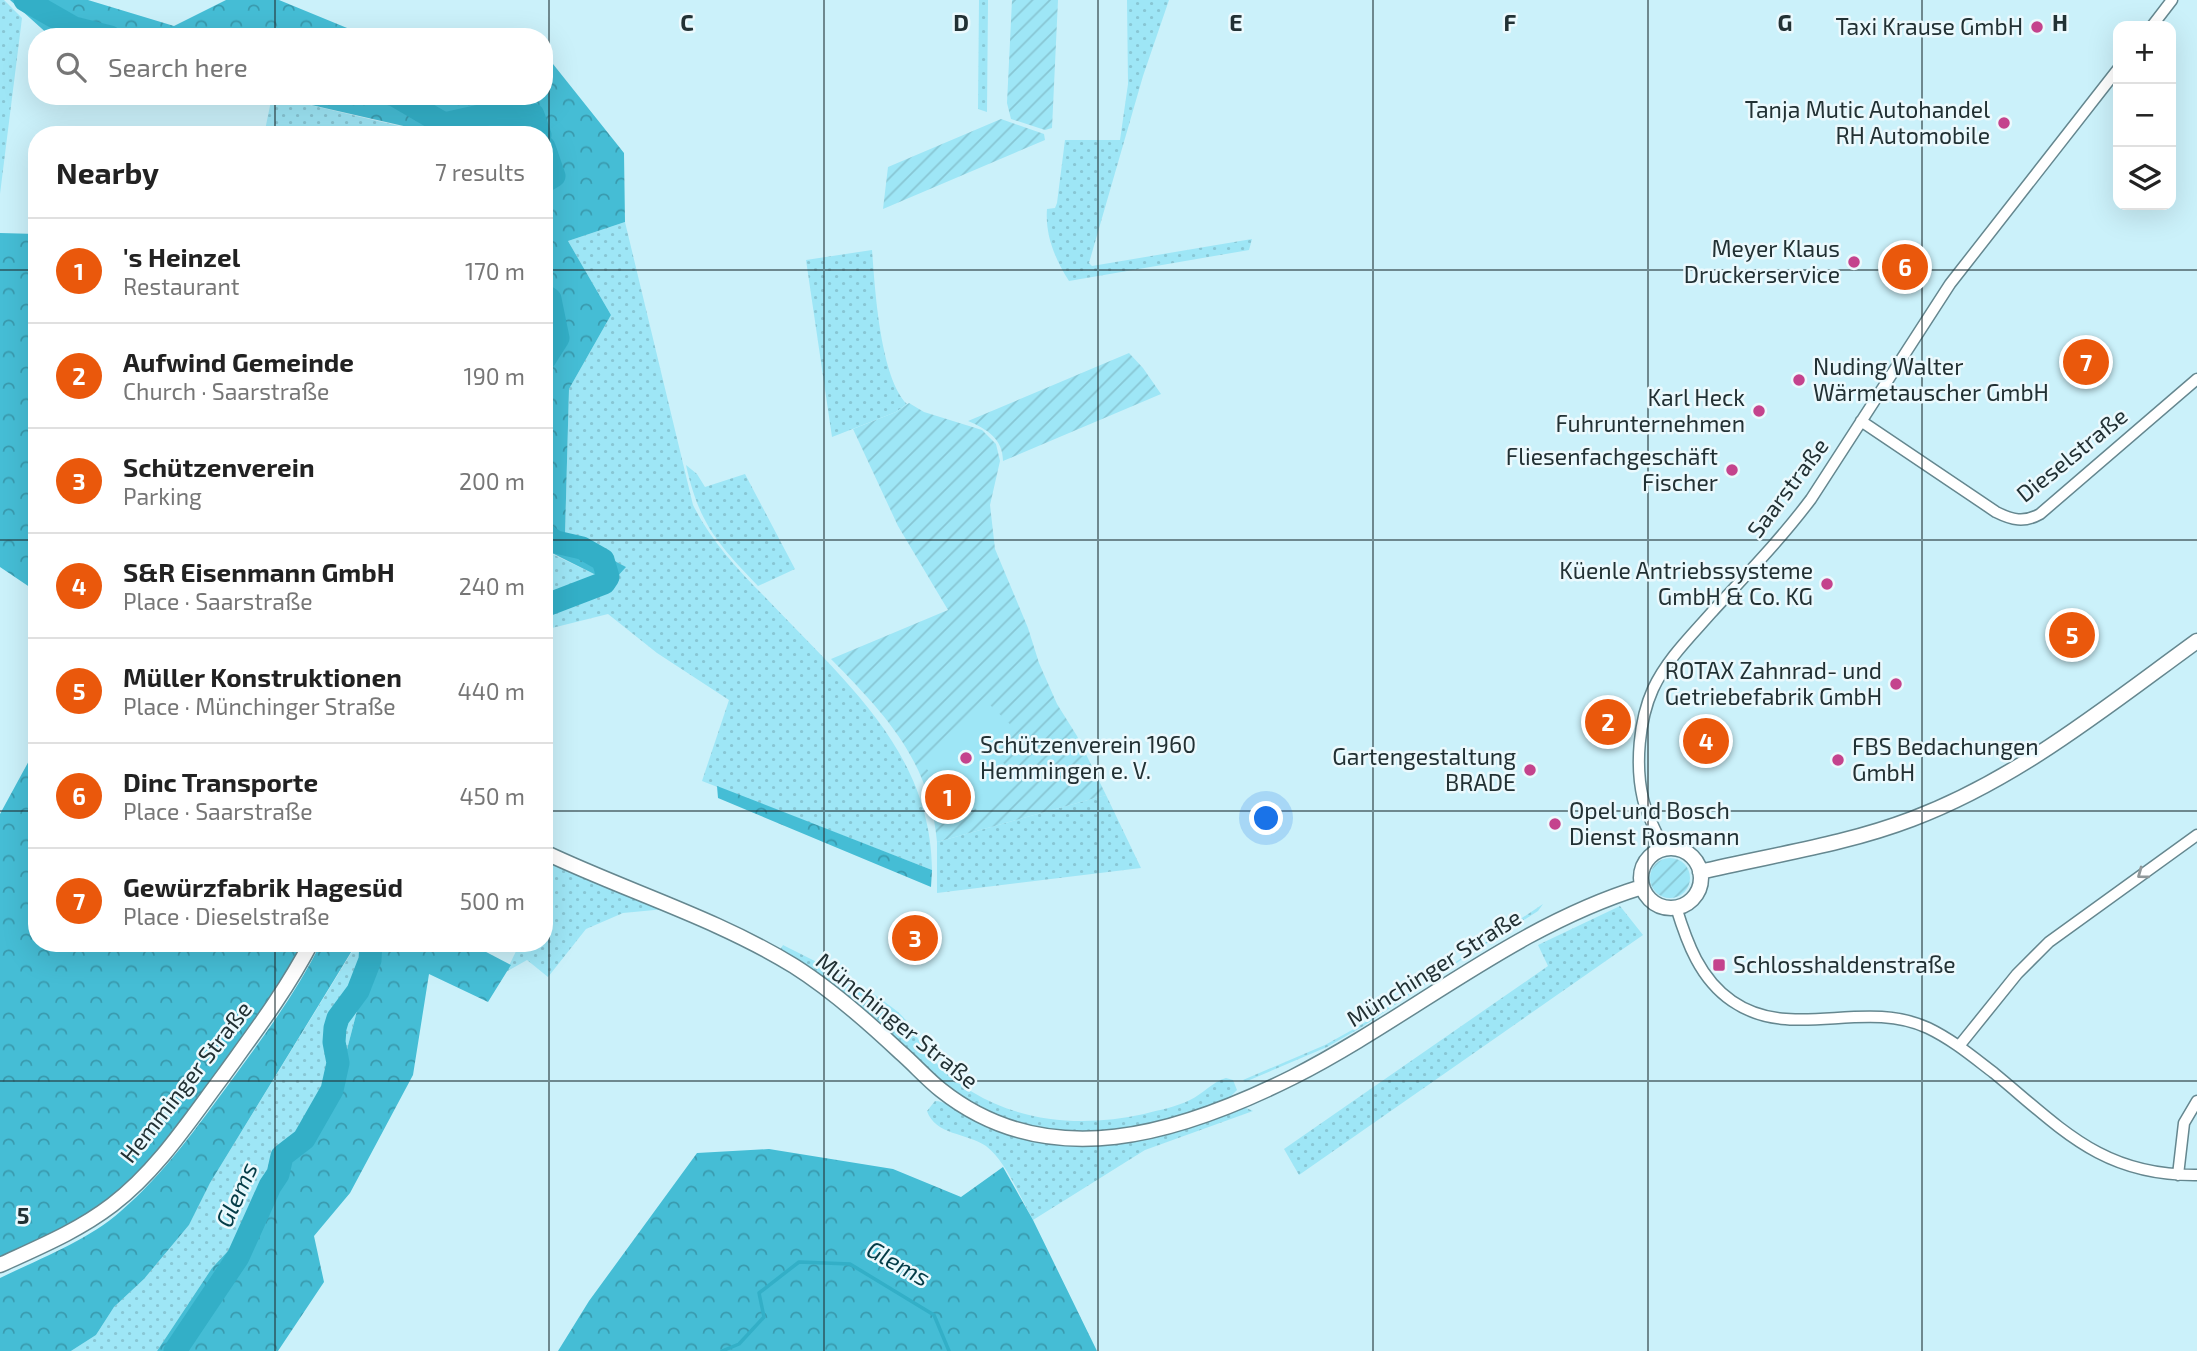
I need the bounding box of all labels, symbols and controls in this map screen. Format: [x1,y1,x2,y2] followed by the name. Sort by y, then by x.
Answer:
[680,8,694,36] text: C
[953,8,969,36] text: D
[1229,8,1243,36] text: E
[1504,8,1517,36] text: F
[1778,8,1792,36] text: G
[2052,8,2068,36] text: H
[1835,12,2023,40] place label: Taxi Krause GmbH
[2029,19,2045,35] marker: Taxi Krause GmbH
[2113,21,2176,210] map controls
[2113,21,2176,84] button: +
[28,28,553,105] search box
[52,48,90,86] icon: search
[108,51,248,82] text: Search here
[2113,84,2176,147] button: −
[1745,95,1990,149] place label: Tanja Mutic Autohandel RH Automobile
[1996,115,2012,131] marker: Tanja Mutic Autohandel RH Automobile
[2113,147,2176,210] button: layers
[56,154,159,190] text: Nearby
[435,158,525,186] text: 7 results
[1684,234,1840,288] place label: Meyer Klaus Druckerservice
[123,241,240,272] text: 's Heinzel
[1882,241,1928,293] pin: 6
[1846,254,1862,270] marker: Meyer Klaus Druckerservice
[74,257,84,285] text: 1
[465,257,525,285] text: 170 m
[123,272,240,300] text: Restaurant
[2063,336,2109,388] pin: 7
[123,346,354,377] text: Aufwind Gemeinde
[1813,352,2049,406] place label: Nuding Walter Wärmetauscher GmbH
[72,362,86,390] text: 2
[464,362,525,390] text: 190 m
[1791,372,1807,388] marker: Nuding Walter Wärmetauscher GmbH
[123,377,329,405] text: Church · Saarstraße
[1556,383,1745,437] place label: Karl Heck Fuhrunternehmen
[2010,401,2132,507] street label: Dieselstraße
[1751,403,1767,419] marker: Karl Heck Fuhrunternehmen
[1741,432,1834,543] street label: Saarstraße
[1506,442,1718,496] place label: Fliesenfachgeschäft Fischer
[123,451,315,482] text: Schützenverein
[1724,462,1740,478] marker: Fliesenfachgeschäft Fischer
[72,467,86,495] text: 3
[459,467,525,495] text: 200 m
[123,482,202,510] text: Parking
[123,556,395,587] text: S&R Eisenmann GmbH
[1559,556,1813,610] place label: Küenle Antriebssysteme GmbH & Co. KG
[72,572,86,600] text: 4
[459,572,525,600] text: 240 m
[1819,576,1835,592] marker: Küenle Antriebssysteme GmbH & Co. KG
[123,587,313,615] text: Place · Saarstraße
[2049,609,2095,661] pin: 5
[1665,656,1882,710] place label: ROTAX Zahnrad- und Getriebefabrik GmbH
[123,661,402,692] text: Müller Konstruktionen
[1888,676,1904,692] marker: ROTAX Zahnrad- und Getriebefabrik GmbH
[73,677,85,705] text: 5
[458,677,525,705] text: 440 m
[123,692,396,720] text: Place · Münchinger Straße
[1585,696,1631,748] pin: 2
[1683,715,1729,767] pin: 4
[980,730,1196,784] place label: Schützenverein 1960 Hemmingen e. V.
[1852,732,2039,786] place label: FBS Bedachungen GmbH
[1332,742,1516,796] place label: Gartengestaltung BRADE
[958,750,974,766] marker: Schützenverein 1960 Hemmingen e. V.
[1830,752,1846,768] marker: FBS Bedachungen GmbH
[1522,762,1538,778] marker: Gartengestaltung BRADE
[123,766,318,797] text: Dinc Transporte
[925,771,971,823] pin: 1
[72,782,86,810] text: 6
[459,782,525,810] text: 450 m
[1569,796,1740,850] place label: Opel und Bosch Dienst Rosmann
[123,797,313,825] text: Place · Saarstraße
[1249,801,1283,835] your location
[1547,816,1563,832] marker: Opel und Bosch Dienst Rosmann
[2137,866,2149,879] one-way arrow
[123,871,403,902] text: Gewürzfabrik Hagesüd
[73,887,85,915] text: 7
[460,887,525,915] text: 500 m
[123,902,330,930] text: Place · Dieselstraße
[1341,902,1526,1032] street label: Münchinger Straße
[892,912,938,964] pin: 3
[811,946,984,1094] street label: Münchinger Straße
[1733,950,1956,978] place label: Schlosshaldenstraße
[1711,957,1727,973] marker: Schlosshaldenstraße
[113,995,257,1168] street label: Hemminger Straße
[209,1157,263,1231] water label: Glems
[17,1201,29,1229] text: 5
[862,1234,935,1292] water label: Glems

